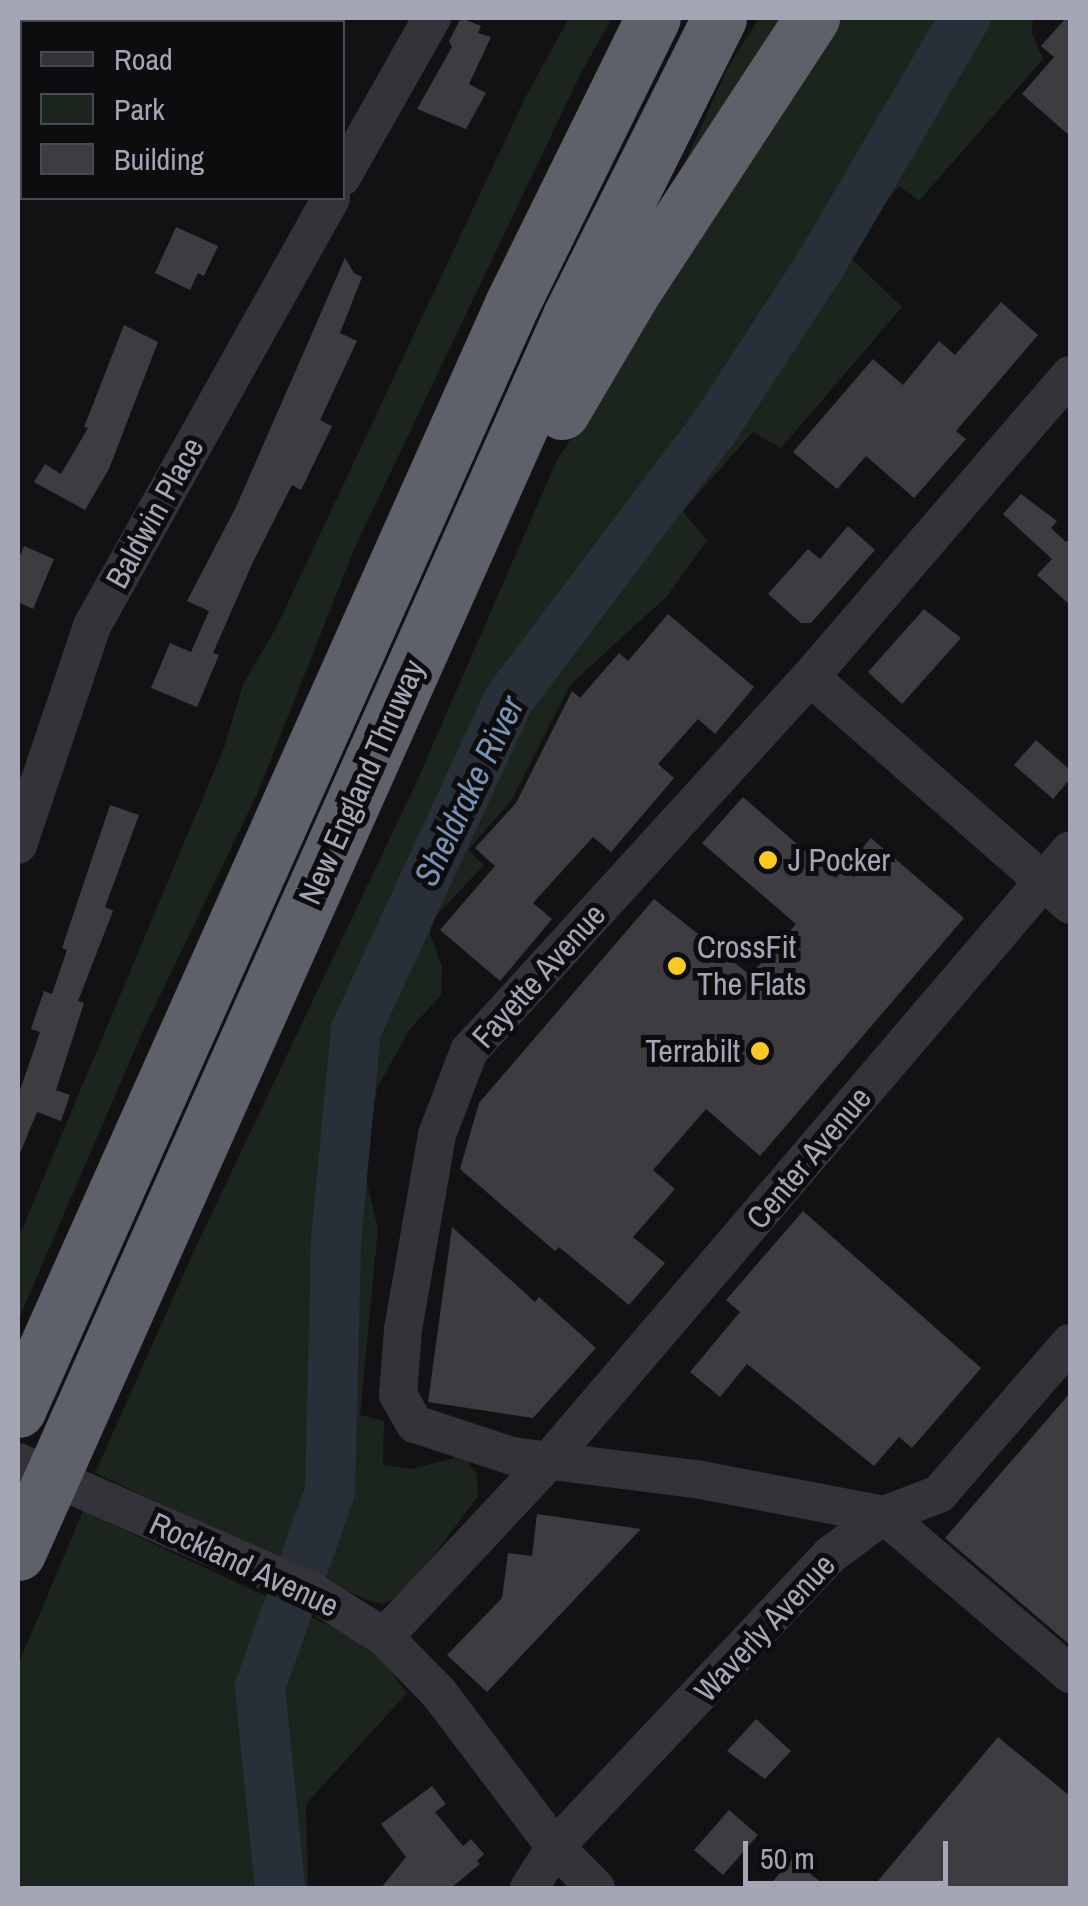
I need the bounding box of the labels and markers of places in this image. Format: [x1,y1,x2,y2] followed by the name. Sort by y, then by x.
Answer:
[788,841,890,879] place label: J Pocker
[757,849,779,871] marker: J Pocker
[697,929,806,1004] place label: CrossFit The Flats
[666,955,688,977] marker: CrossFit The Flats
[645,1032,740,1070] place label: Terrabilt
[749,1040,771,1062] marker: Terrabilt

